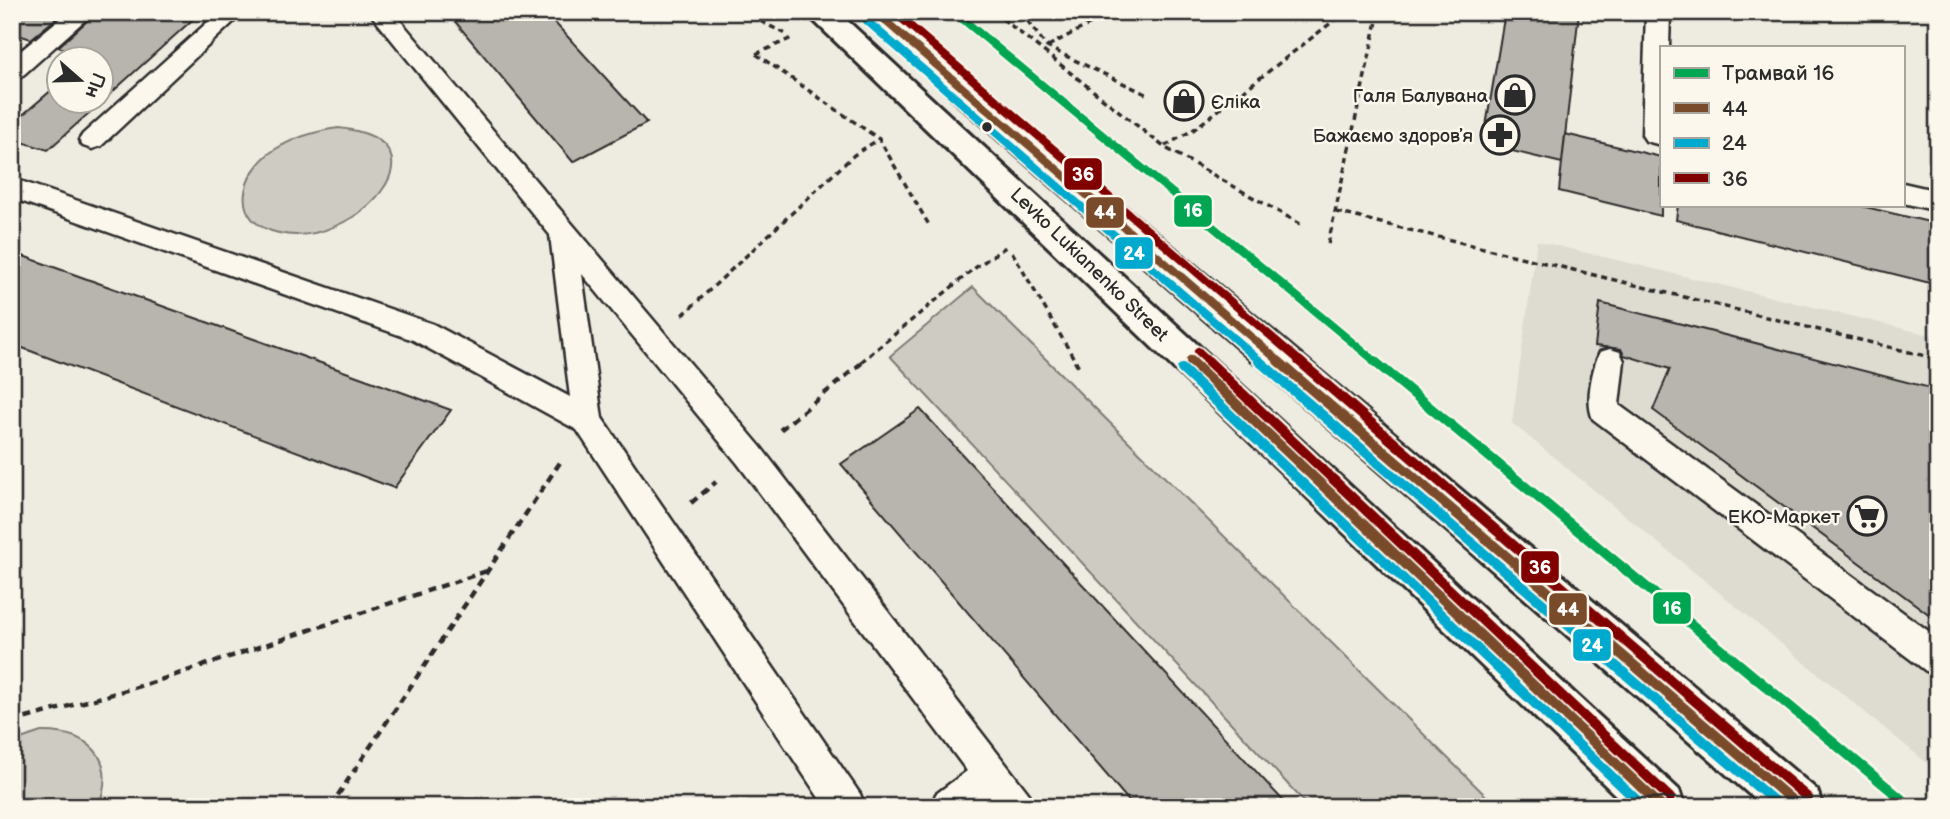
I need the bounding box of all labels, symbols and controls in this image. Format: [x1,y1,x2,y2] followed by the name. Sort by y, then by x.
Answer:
[46,46,116,116] north arrow
[1660,46,1904,206] legend
[1722,61,1834,86] text: Трамвай 16
[79,69,110,101] text: Пн
[1494,74,1536,116] shop icon: Галя Балувана
[1163,80,1205,122] shop icon: Єліка
[1353,85,1488,108] place label: Галя Балувана
[1211,91,1261,114] place label: Єліка
[1722,97,1748,122] text: 44
[1479,114,1521,156] pharmacy icon: Бажаємо здоровʼя
[980,120,994,134] unlabelled marker
[1313,125,1473,148] place label: Бажаємо здоровʼя
[1722,131,1747,156] text: 24
[1063,157,1103,191] line badge: 36
[1072,164,1094,187] text: 36
[1722,167,1748,192] text: 36
[1005,184,1173,347] street label: Levko Lukianenko Street
[1173,194,1213,228] line badge: 16
[1085,196,1125,229] line badge: 44
[1183,200,1203,223] text: 16
[1094,202,1116,225] text: 44
[1114,236,1154,270] line badge: 24
[1123,243,1145,266] text: 24
[1846,495,1888,537] supermarket icon: ЕКО-Маркет
[1728,506,1840,529] place label: ЕКО-Маркет
[1520,550,1560,584] line badge: 36
[1529,557,1551,580] text: 36
[1652,591,1692,625] line badge: 16
[1548,592,1588,626] line badge: 44
[1662,598,1682,621] text: 16
[1557,599,1579,622] text: 44
[1572,628,1612,662] line badge: 24
[1581,635,1603,658] text: 24

